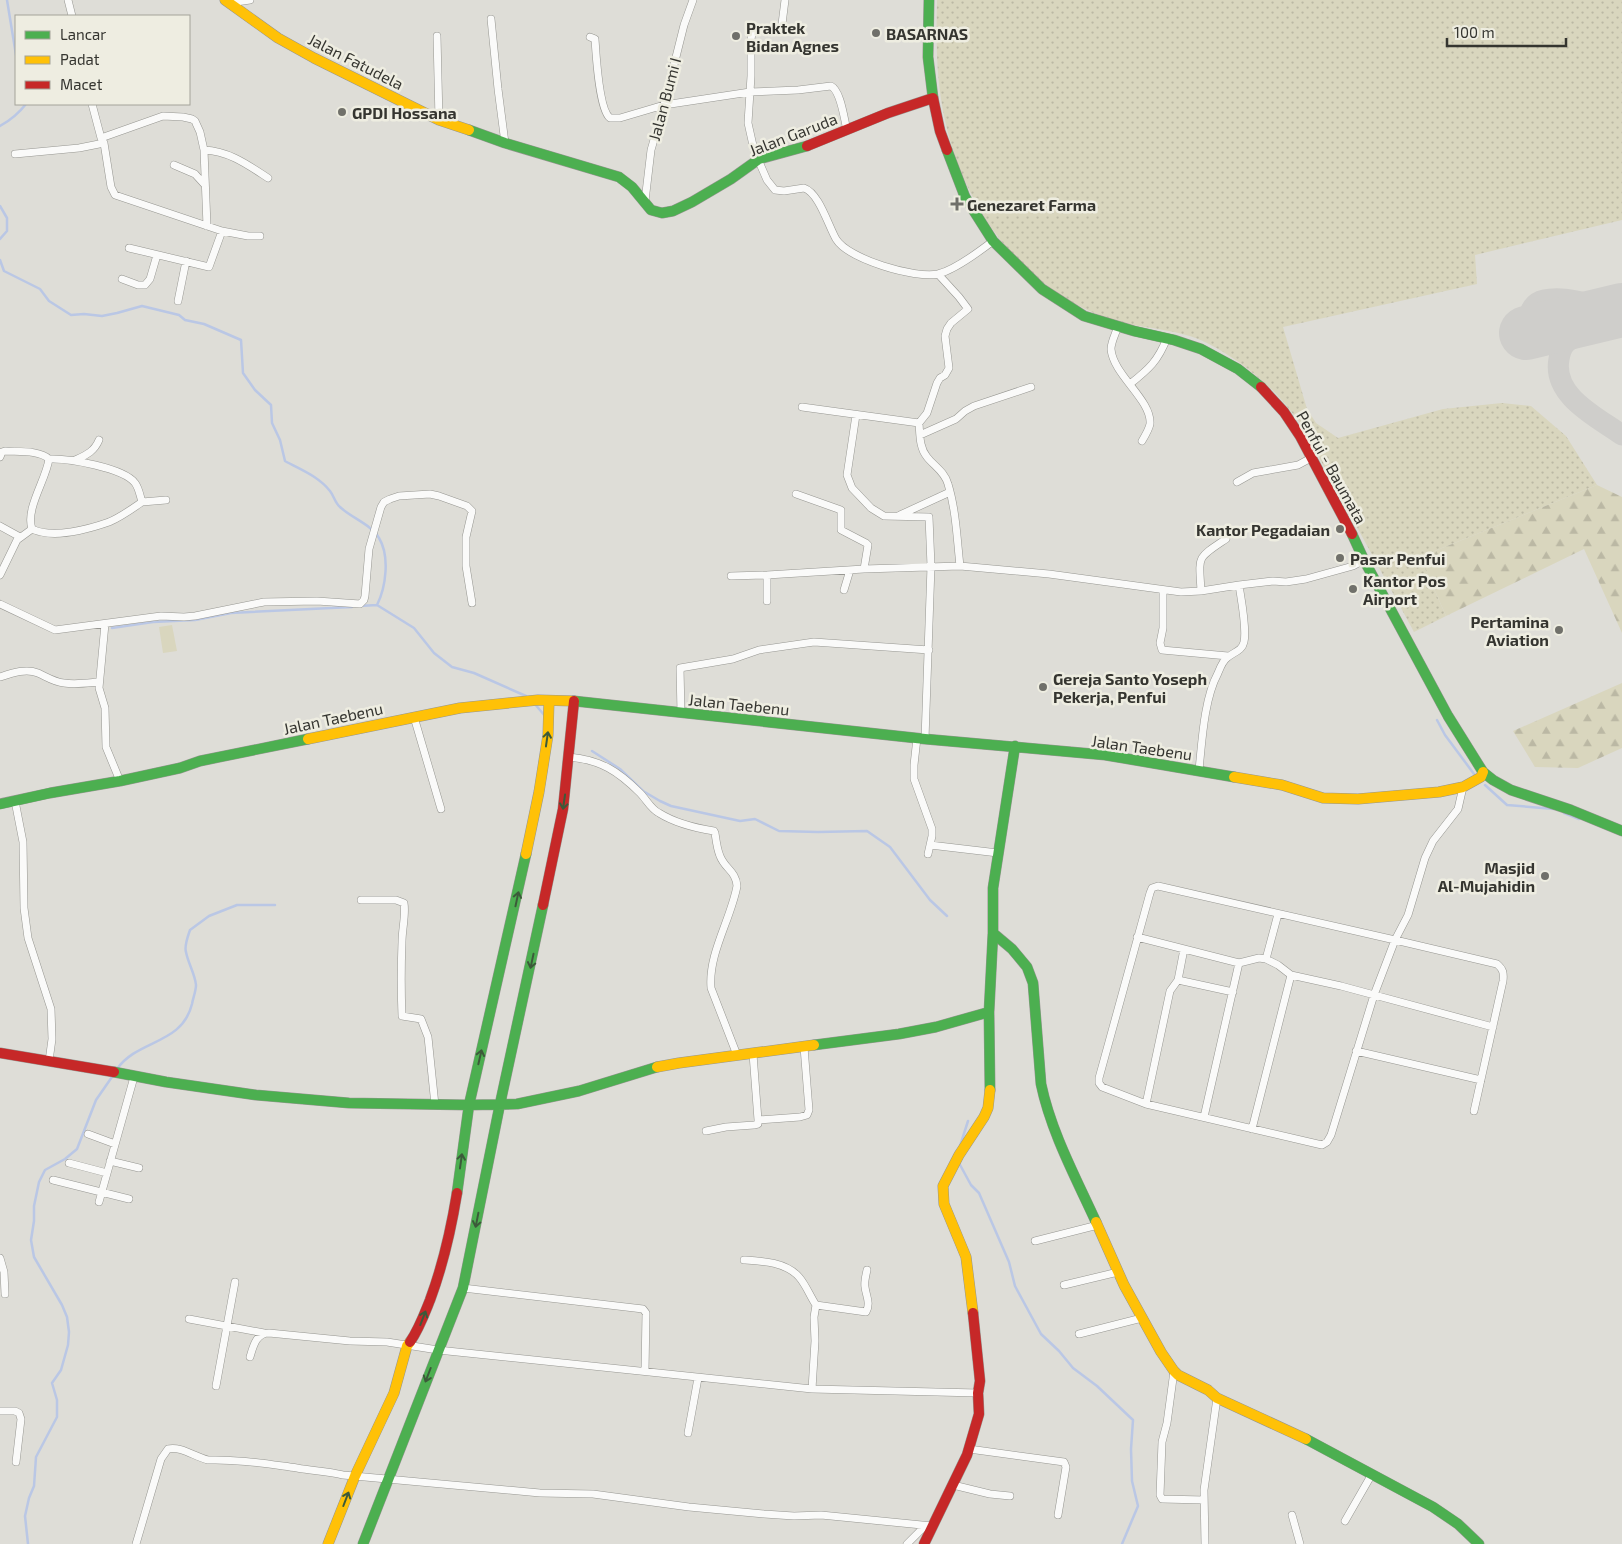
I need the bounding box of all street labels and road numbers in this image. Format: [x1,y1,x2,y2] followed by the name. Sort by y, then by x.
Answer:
[305,29,407,93] street label: Jalan Fatudela
[644,55,684,143] street label: Jalan Bumi I
[746,108,840,160] street label: Jalan Garuda
[1293,407,1371,527] street label: Penfui - Baumata
[688,689,790,719] street label: Jalan Taebenu
[281,698,385,738] street label: Jalan Taebenu
[1090,731,1194,763] street label: Jalan Taebenu

